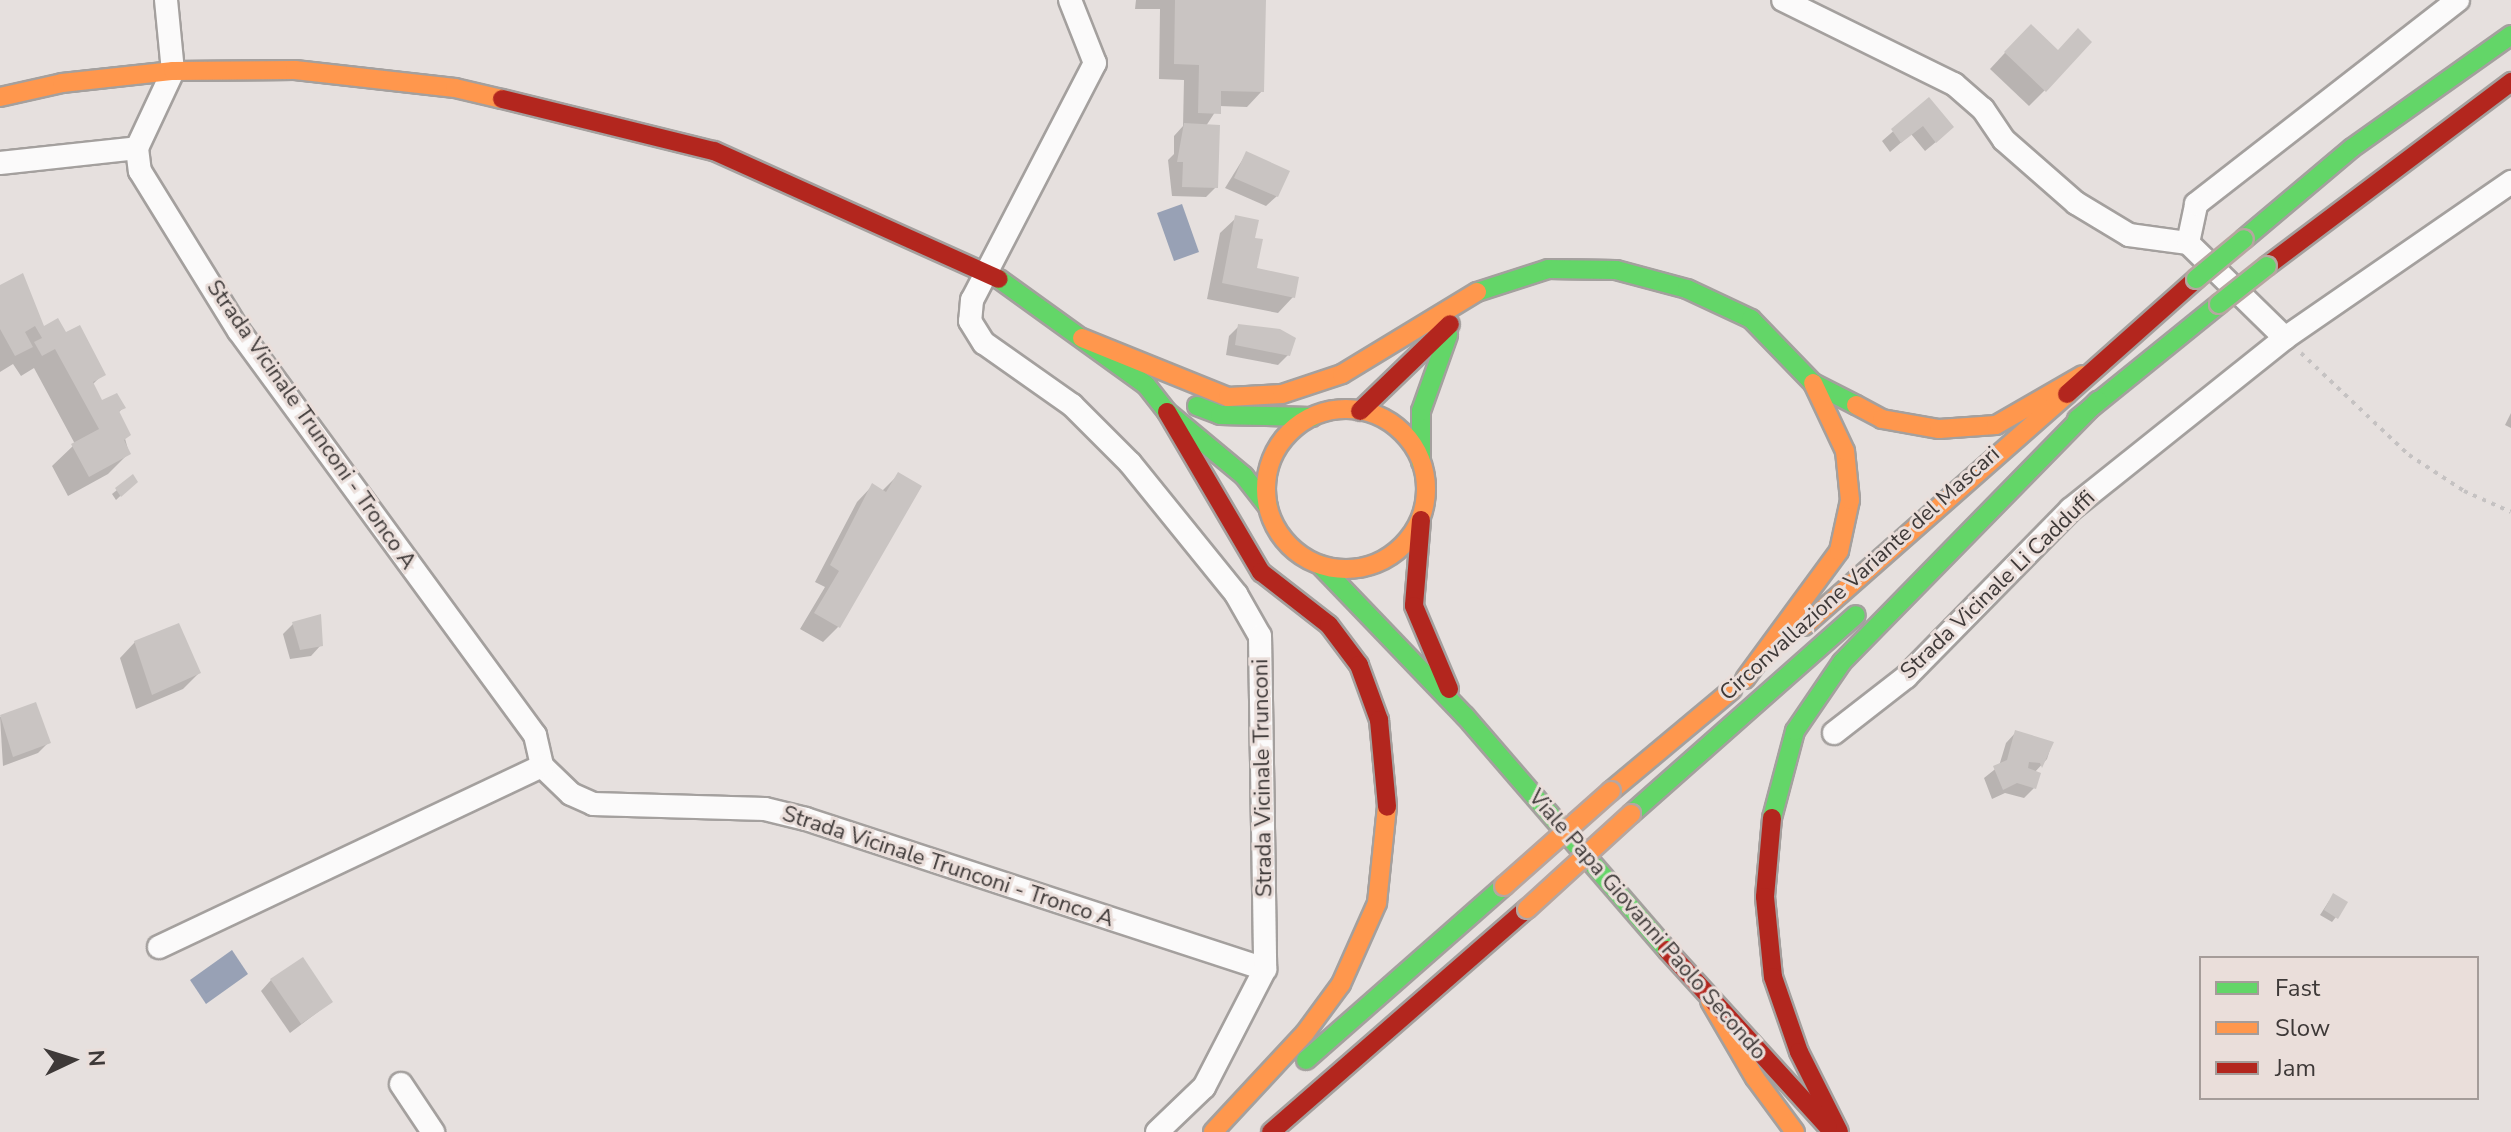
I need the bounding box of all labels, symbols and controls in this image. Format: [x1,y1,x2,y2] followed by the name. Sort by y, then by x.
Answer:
[201,275,421,575] street label: Strada Vicinale Trunconi - Tronco A
[1715,441,2005,707] street label: Circonvallazione Variante del Mascari
[1895,485,2101,685] street label: Strada Vicinale Li Cadduffi
[1248,659,1278,897] street label: Strada Vicinale Trunconi
[1523,785,1771,1065] street label: Viale Papa Giovanni Paolo Secondo
[779,801,1117,933] street label: Strada Vicinale Trunconi - Tronco A
[2199,956,2479,1100] legend
[2275,972,2320,1004] text: Fast
[2275,1012,2330,1044] text: Slow
[32,1020,112,1100] north arrow
[80,1049,111,1068] text: N
[2275,1052,2316,1084] text: Jam

